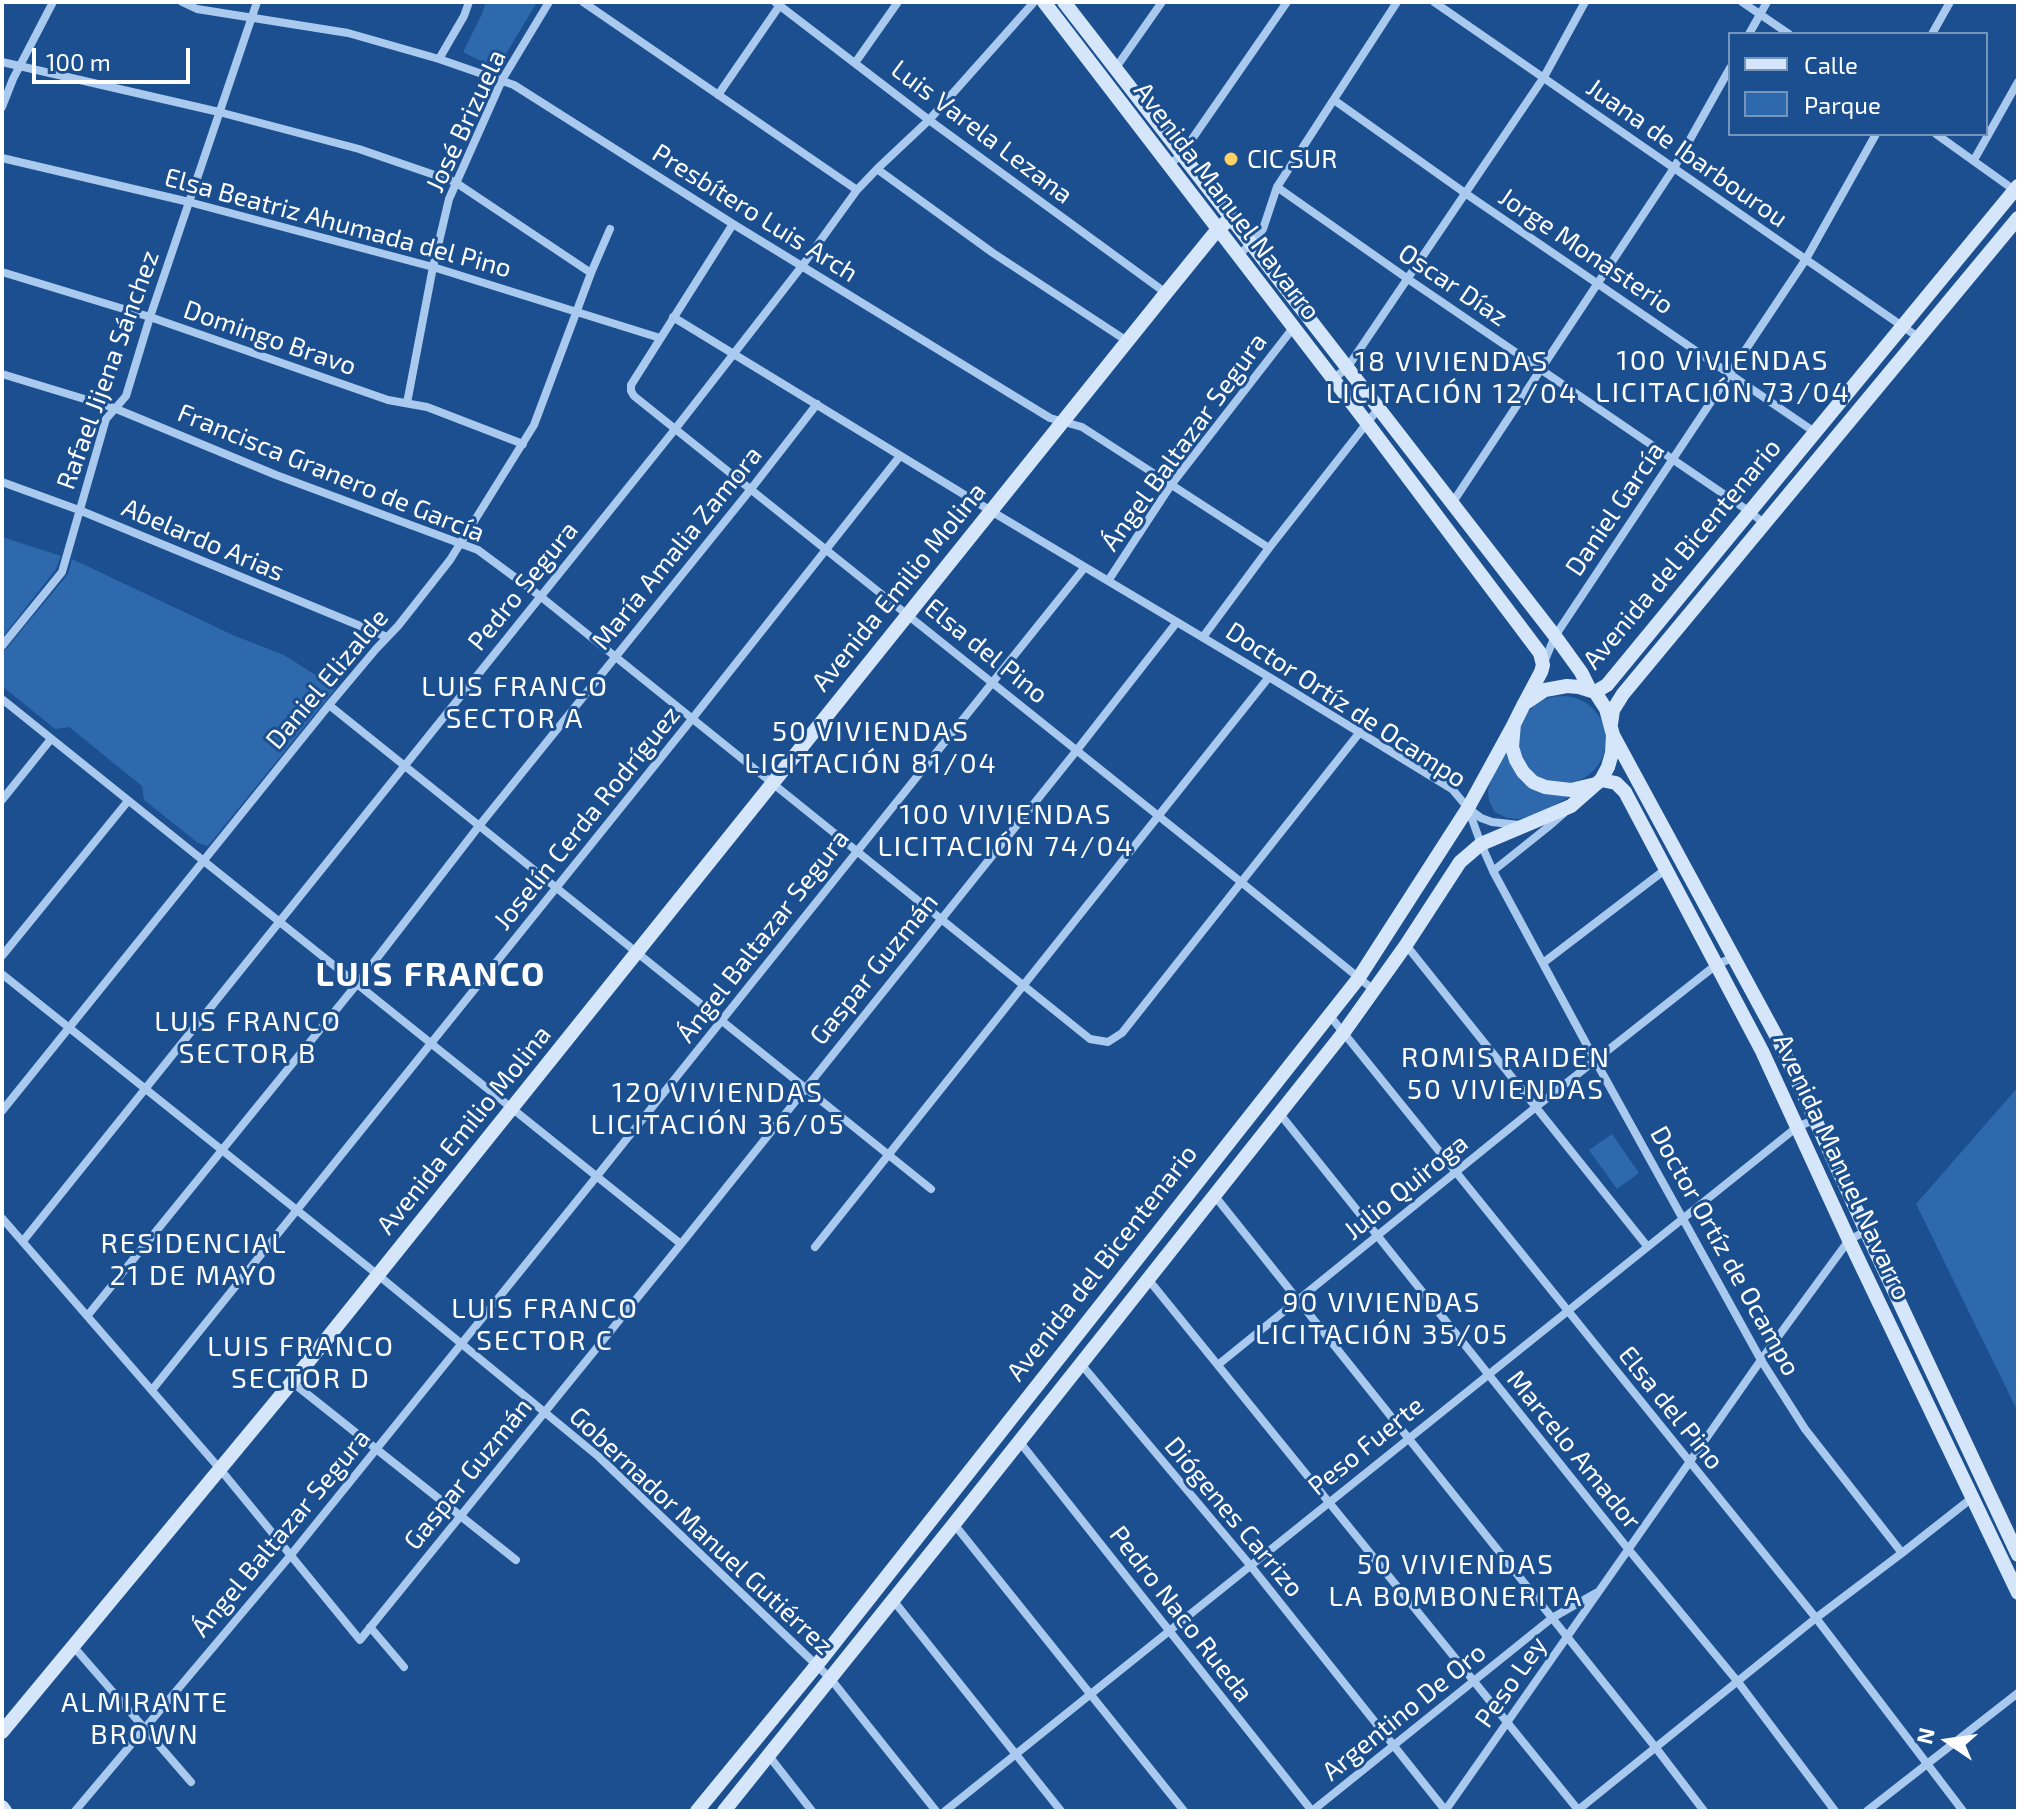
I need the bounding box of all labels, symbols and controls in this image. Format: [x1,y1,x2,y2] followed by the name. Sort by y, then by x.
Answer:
[36,32,194,82] scale bar
[1728,32,1988,136] legend
[419,45,513,197] street label: José Brizuela
[46,47,111,76] text: 100 m
[1804,50,1858,79] text: Calle
[885,54,1079,210] street label: Luis Varela Lezana
[1580,72,1794,234] street label: Juana de Ibarbourou
[1127,76,1327,326] street label: Avenida Manuel Navarro
[1804,90,1881,119] text: Parque
[647,137,863,289] street label: Presbítero Luis Arch
[1247,143,1337,175] place label: CIC SUR
[1222,150,1240,168] marker: CIC SUR
[161,162,515,284] street label: Elsa Beatriz Ahumada del Pino
[1493,181,1679,321] street label: Jorge Monasterio
[1392,237,1514,333] street label: Oscar Díaz
[50,246,166,494] street label: Rafael Jijena Sánchez
[180,294,360,382] street label: Domingo Bravo
[1094,327,1274,557] street label: Ángel Baltazar Segura
[1595,344,1851,410] district label: 100 VIVIENDAS LICITACIÓN 73/04
[1326,345,1578,411] district label: 18 VIVIENDAS LICITACIÓN 12/04
[173,397,489,549] street label: Francisca Granero de García
[1576,432,1788,676] street label: Avenida del Bicentenario
[1559,436,1671,582] street label: Daniel García
[585,440,769,656] street label: María Amalia Zamora
[805,476,993,698] street label: Avenida Emilio Molina
[117,492,289,588] street label: Abelardo Arias
[461,515,585,657] street label: Pedro Segura
[918,592,1054,710] street label: Elsa del Pino
[259,603,395,755] street label: Daniel Elizalde
[1220,616,1472,794] street label: Doctor Ortíz de Ocampo
[421,670,609,736] district label: LUIS FRANCO SECTOR A
[487,700,687,936] street label: Joselín Cerda Rodríguez
[744,715,998,781] district label: 50 VIVIENDAS LICITACIÓN 81/04
[877,798,1135,864] district label: 100 VIVIENDAS LICITACIÓN 74/04
[670,823,856,1049] street label: Ángel Baltazar Segura
[803,887,945,1051] street label: Gaspar Guzmán
[315,955,547,995] district label: LUIS FRANCO
[154,1005,342,1071] district label: LUIS FRANCO SECTOR B
[370,1019,558,1241] street label: Avenida Emilio Molina
[1767,1029,1917,1305] street label: Avenida Manuel Navarro
[1401,1041,1611,1107] district label: ROMIS RAIDEN 50 VIVIENDAS
[591,1076,845,1142] district label: 120 VIVIENDAS LICITACIÓN 36/05
[1643,1121,1807,1381] street label: Doctor Ortíz de Ocampo
[1338,1127,1474,1247] street label: Julio Quiroga
[1000,1139,1204,1387] street label: Avenida del Bicentenario
[100,1227,288,1293] district label: RESIDENCIAL 21 DE MAYO
[1255,1286,1509,1352] district label: 90 VIVIENDAS LICITACIÓN 35/05
[451,1292,639,1358] district label: LUIS FRANCO SECTOR C
[207,1330,395,1396] district label: LUIS FRANCO SECTOR D
[1612,1340,1730,1476] street label: Elsa del Pino
[1500,1364,1648,1536] street label: Marcelo Amador
[1302,1390,1430,1502] street label: Peso Fuerte
[397,1392,539,1556] street label: Gaspar Guzmán
[563,1400,839,1662] street label: Gobernador Manuel Gutiérrez
[185,1423,377,1643] street label: Ángel Baltazar Segura
[1158,1431,1310,1603] street label: Diógenes Carrizo
[1103,1520,1259,1708] street label: Pedro Naco Rueda
[1329,1548,1583,1614] district label: 50 VIVIENDAS LA BOMBONERITA
[1468,1631,1554,1733] street label: Peso Ley
[1316,1637,1492,1787] street label: Argentino De Oro
[61,1686,229,1752] district label: ALMIRANTE BROWN
[1908,1701,1988,1781] north arrow
[1910,1725,1939,1746] text: N

